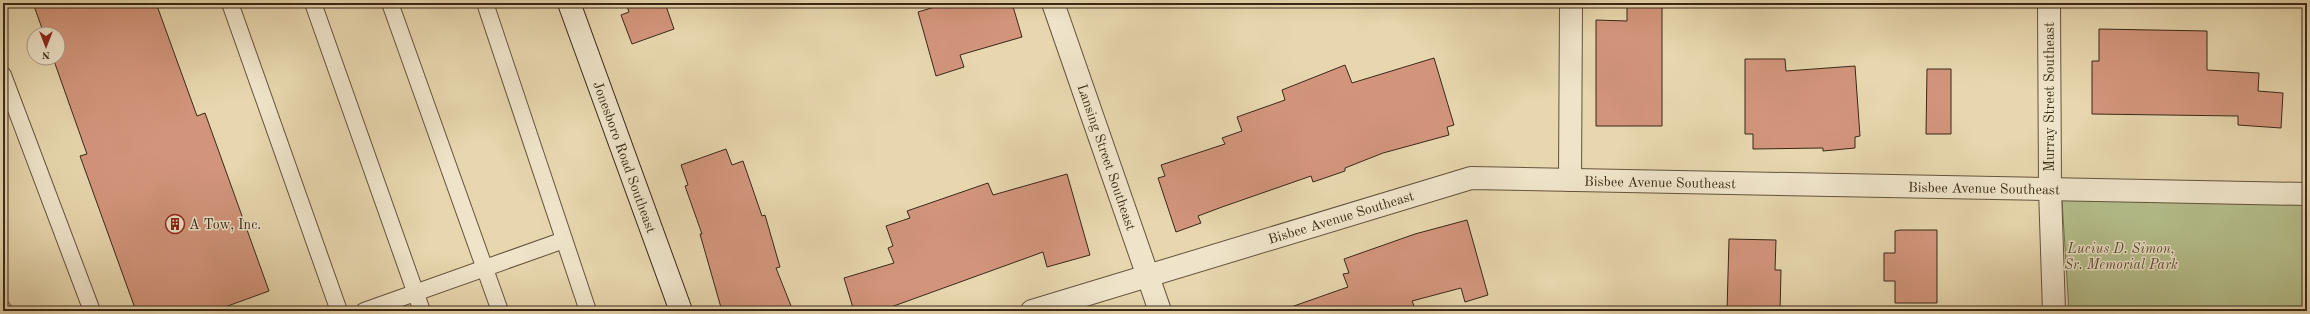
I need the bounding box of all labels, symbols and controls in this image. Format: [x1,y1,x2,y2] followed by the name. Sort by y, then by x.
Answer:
[2043,22,2057,172] street label: Murray Street Southeast
[26,26,66,66] north arrow
[41,49,50,60] text: N
[590,80,658,235] street label: Jonesboro Road Southeast
[1074,82,1138,232] street label: Lansing Street Southeast
[1584,175,1736,191] street label: Bisbee Avenue Southeast
[1908,181,2060,197] street label: Bisbee Avenue Southeast
[1267,189,1416,247] street label: Bisbee Avenue Southeast
[164,213,186,235] building icon: A Tow, Inc.
[189,218,261,232] place label: A Tow, Inc.
[2064,242,2178,272] park label: Lucius D. Simon, Sr. Memorial Park

